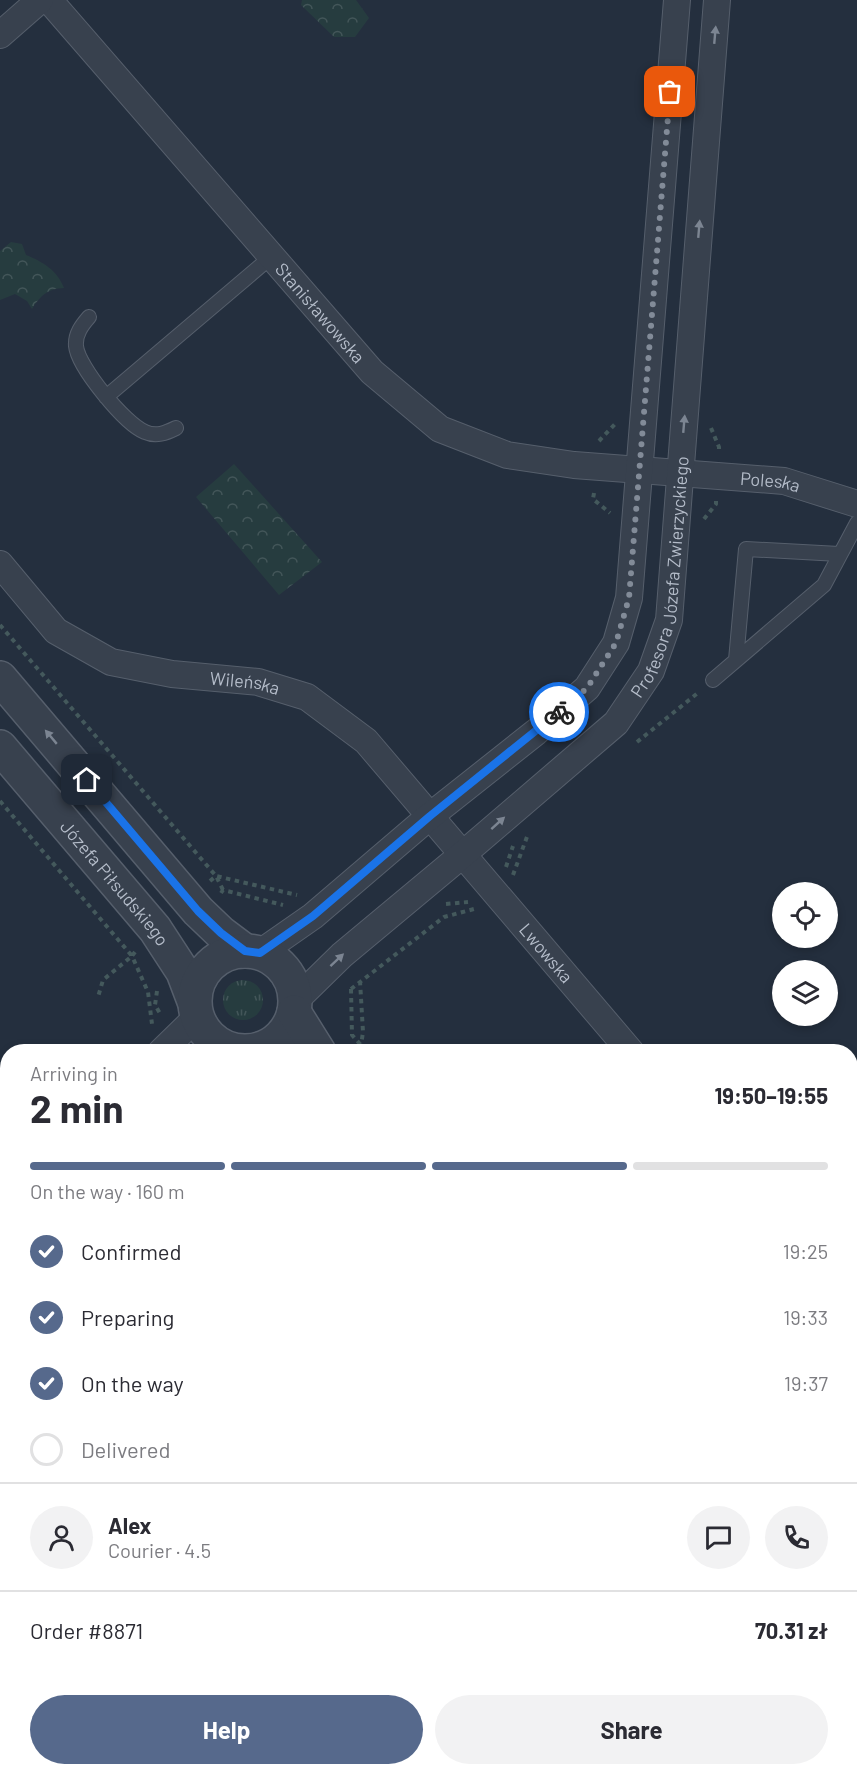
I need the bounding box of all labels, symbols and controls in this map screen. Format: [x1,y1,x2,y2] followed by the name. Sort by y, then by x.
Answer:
[710,25,719,44] one-way arrow
[644,66,695,117] pin
[653,75,686,108] icon: bag
[694,220,704,239] one-way arrow
[271,258,370,367] street label: Stanisławowska
[679,414,689,433] one-way arrow
[625,455,693,702] street label: Profesora Józefa Zwierzyckiego
[739,467,803,496] street label: Poleska
[209,667,283,699] street label: Wileńska
[529,682,589,742] courier
[543,696,576,729] icon: bike
[44,729,57,745] one-way arrow
[61,754,112,805] pin
[70,763,103,796] icon: home
[56,815,174,950] street label: Józefa Piłsudskiego
[491,816,506,830] one-way arrow
[772,882,838,1026] map controls
[772,882,838,948] button: locate
[515,918,578,987] street label: Lwowska
[329,953,344,967] one-way arrow
[772,960,838,1026] button: layers
[30,1061,118,1085] text: Arriving in
[714,1082,828,1108] text: 19:50–19:55
[30,1084,123,1131] text: 2 min
[30,1179,185,1203] text: On the way · 160 m
[30,1235,63,1268] icon: check
[81,1238,181,1264] text: Confirmed
[783,1239,828,1263] text: 19:25
[30,1301,63,1334] icon: check
[81,1304,174,1330] text: Preparing
[783,1305,828,1329] text: 19:33
[30,1367,63,1400] icon: check
[81,1370,184,1396] text: On the way
[784,1371,828,1395] text: 19:37
[81,1436,170,1462] text: Delivered
[30,1506,93,1569] button: person
[687,1506,750,1569] button: chat
[765,1506,828,1569] button: phone
[108,1512,151,1538] text: Alex
[108,1538,211,1562] text: Courier · 4.5
[30,1617,143,1643] text: Order #8871
[755,1617,828,1643] text: 70.31 zł
[30,1695,423,1764] button: Help
[435,1695,828,1764] button: Share

